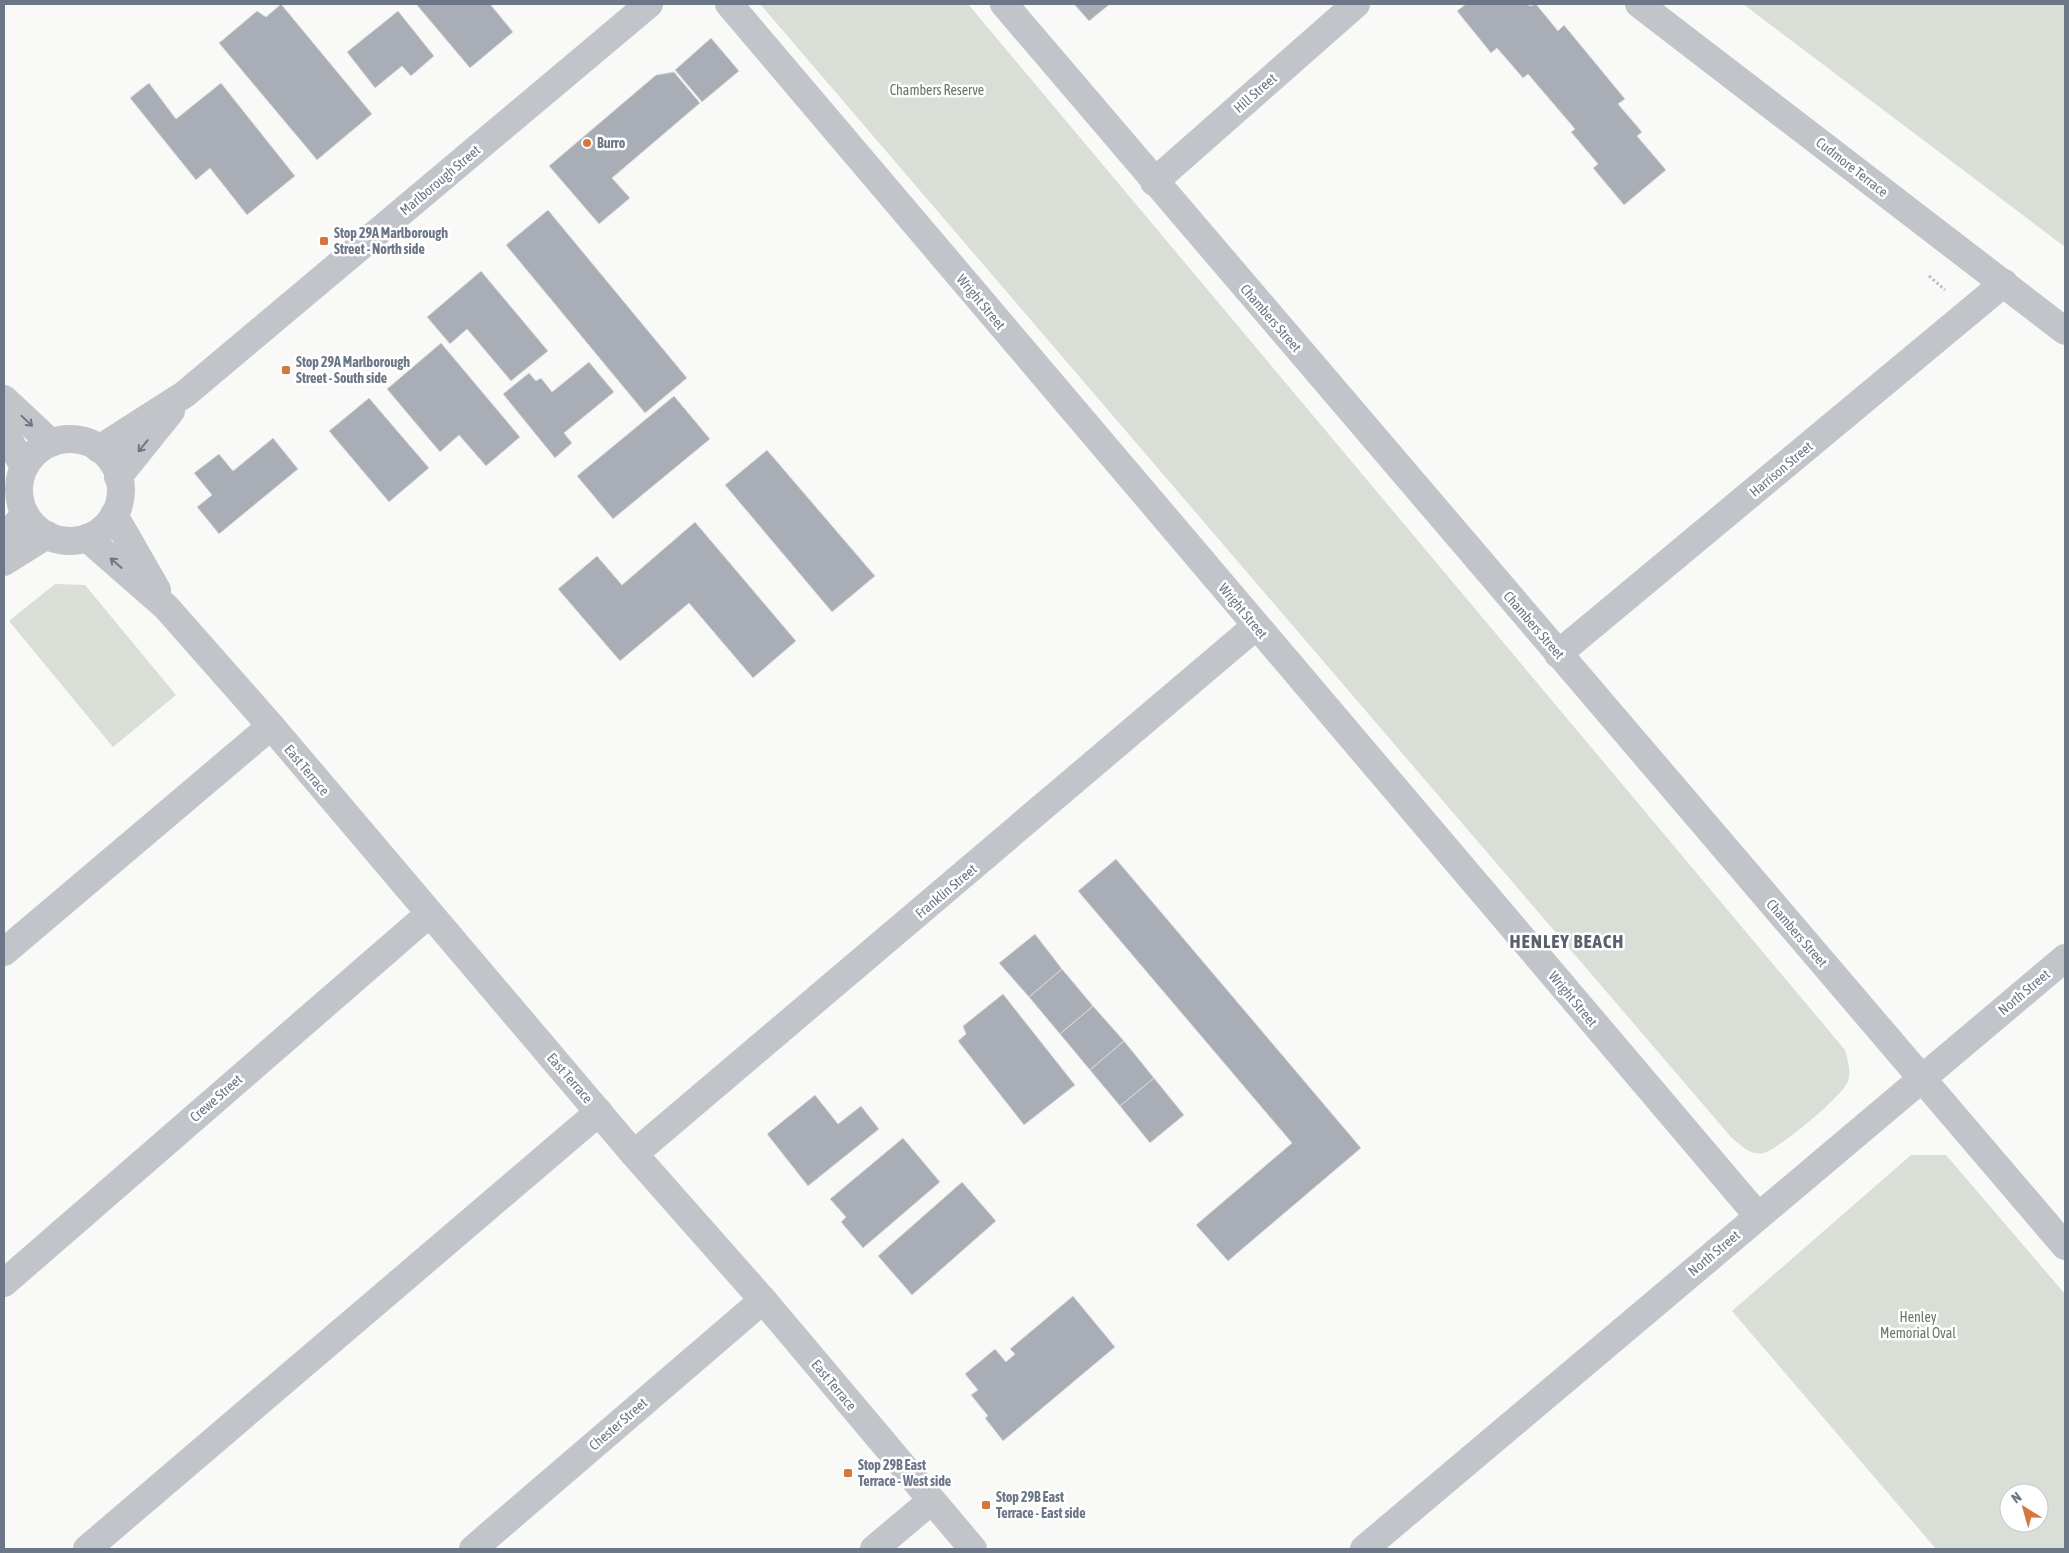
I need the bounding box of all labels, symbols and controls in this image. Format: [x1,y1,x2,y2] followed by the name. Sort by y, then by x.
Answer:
[1230,70,1280,116] street label: Hill Street
[890,82,984,98] park label: Chambers Reserve
[1813,134,1891,200] street label: Cudmore Terrace
[597,135,626,151] place label: Burro
[581,137,593,149] marker: Burro
[397,142,483,218] street label: Marlborough Street
[334,225,448,257] place label: Stop 29A Marlborough Street - North side
[318,235,330,247] marker: Stop 29A Marlborough Street - North side
[953,271,1009,333] street label: Wright Street
[1237,281,1305,355] street label: Chambers Street
[296,354,410,386] place label: Stop 29A Marlborough Street - South side
[280,364,292,376] marker: Stop 29A Marlborough Street - South side
[21,415,34,427] one-way arrow
[1746,438,1816,500] street label: Harrison Street
[138,439,149,452] one-way arrow
[110,558,123,569] one-way arrow
[1215,580,1271,642] street label: Wright Street
[1500,588,1568,662] street label: Chambers Street
[281,741,333,799] street label: East Terrace
[912,861,980,921] street label: Franklin Street
[1763,896,1831,970] street label: Chambers Street
[1510,930,1624,952] district label: HENLEY BEACH
[1995,966,2053,1018] street label: North Street
[1545,968,1601,1030] street label: Wright Street
[544,1050,596,1106] street label: East Terrace
[187,1071,245,1125] street label: Crewe Street
[1685,1227,1743,1279] street label: North Street
[1880,1309,1956,1341] park label: Henley Memorial Oval
[808,1356,860,1414] street label: East Terrace
[586,1395,650,1453] street label: Chester Street
[858,1457,951,1489] place label: Stop 29B East Terrace - West side
[842,1467,854,1479] marker: Stop 29B East Terrace - West side
[1999,1483,2049,1533] north arrow
[996,1489,1086,1521] place label: Stop 29B East Terrace - East side
[2008,1489,2024,1506] text: N
[980,1499,992,1511] marker: Stop 29B East Terrace - East side

